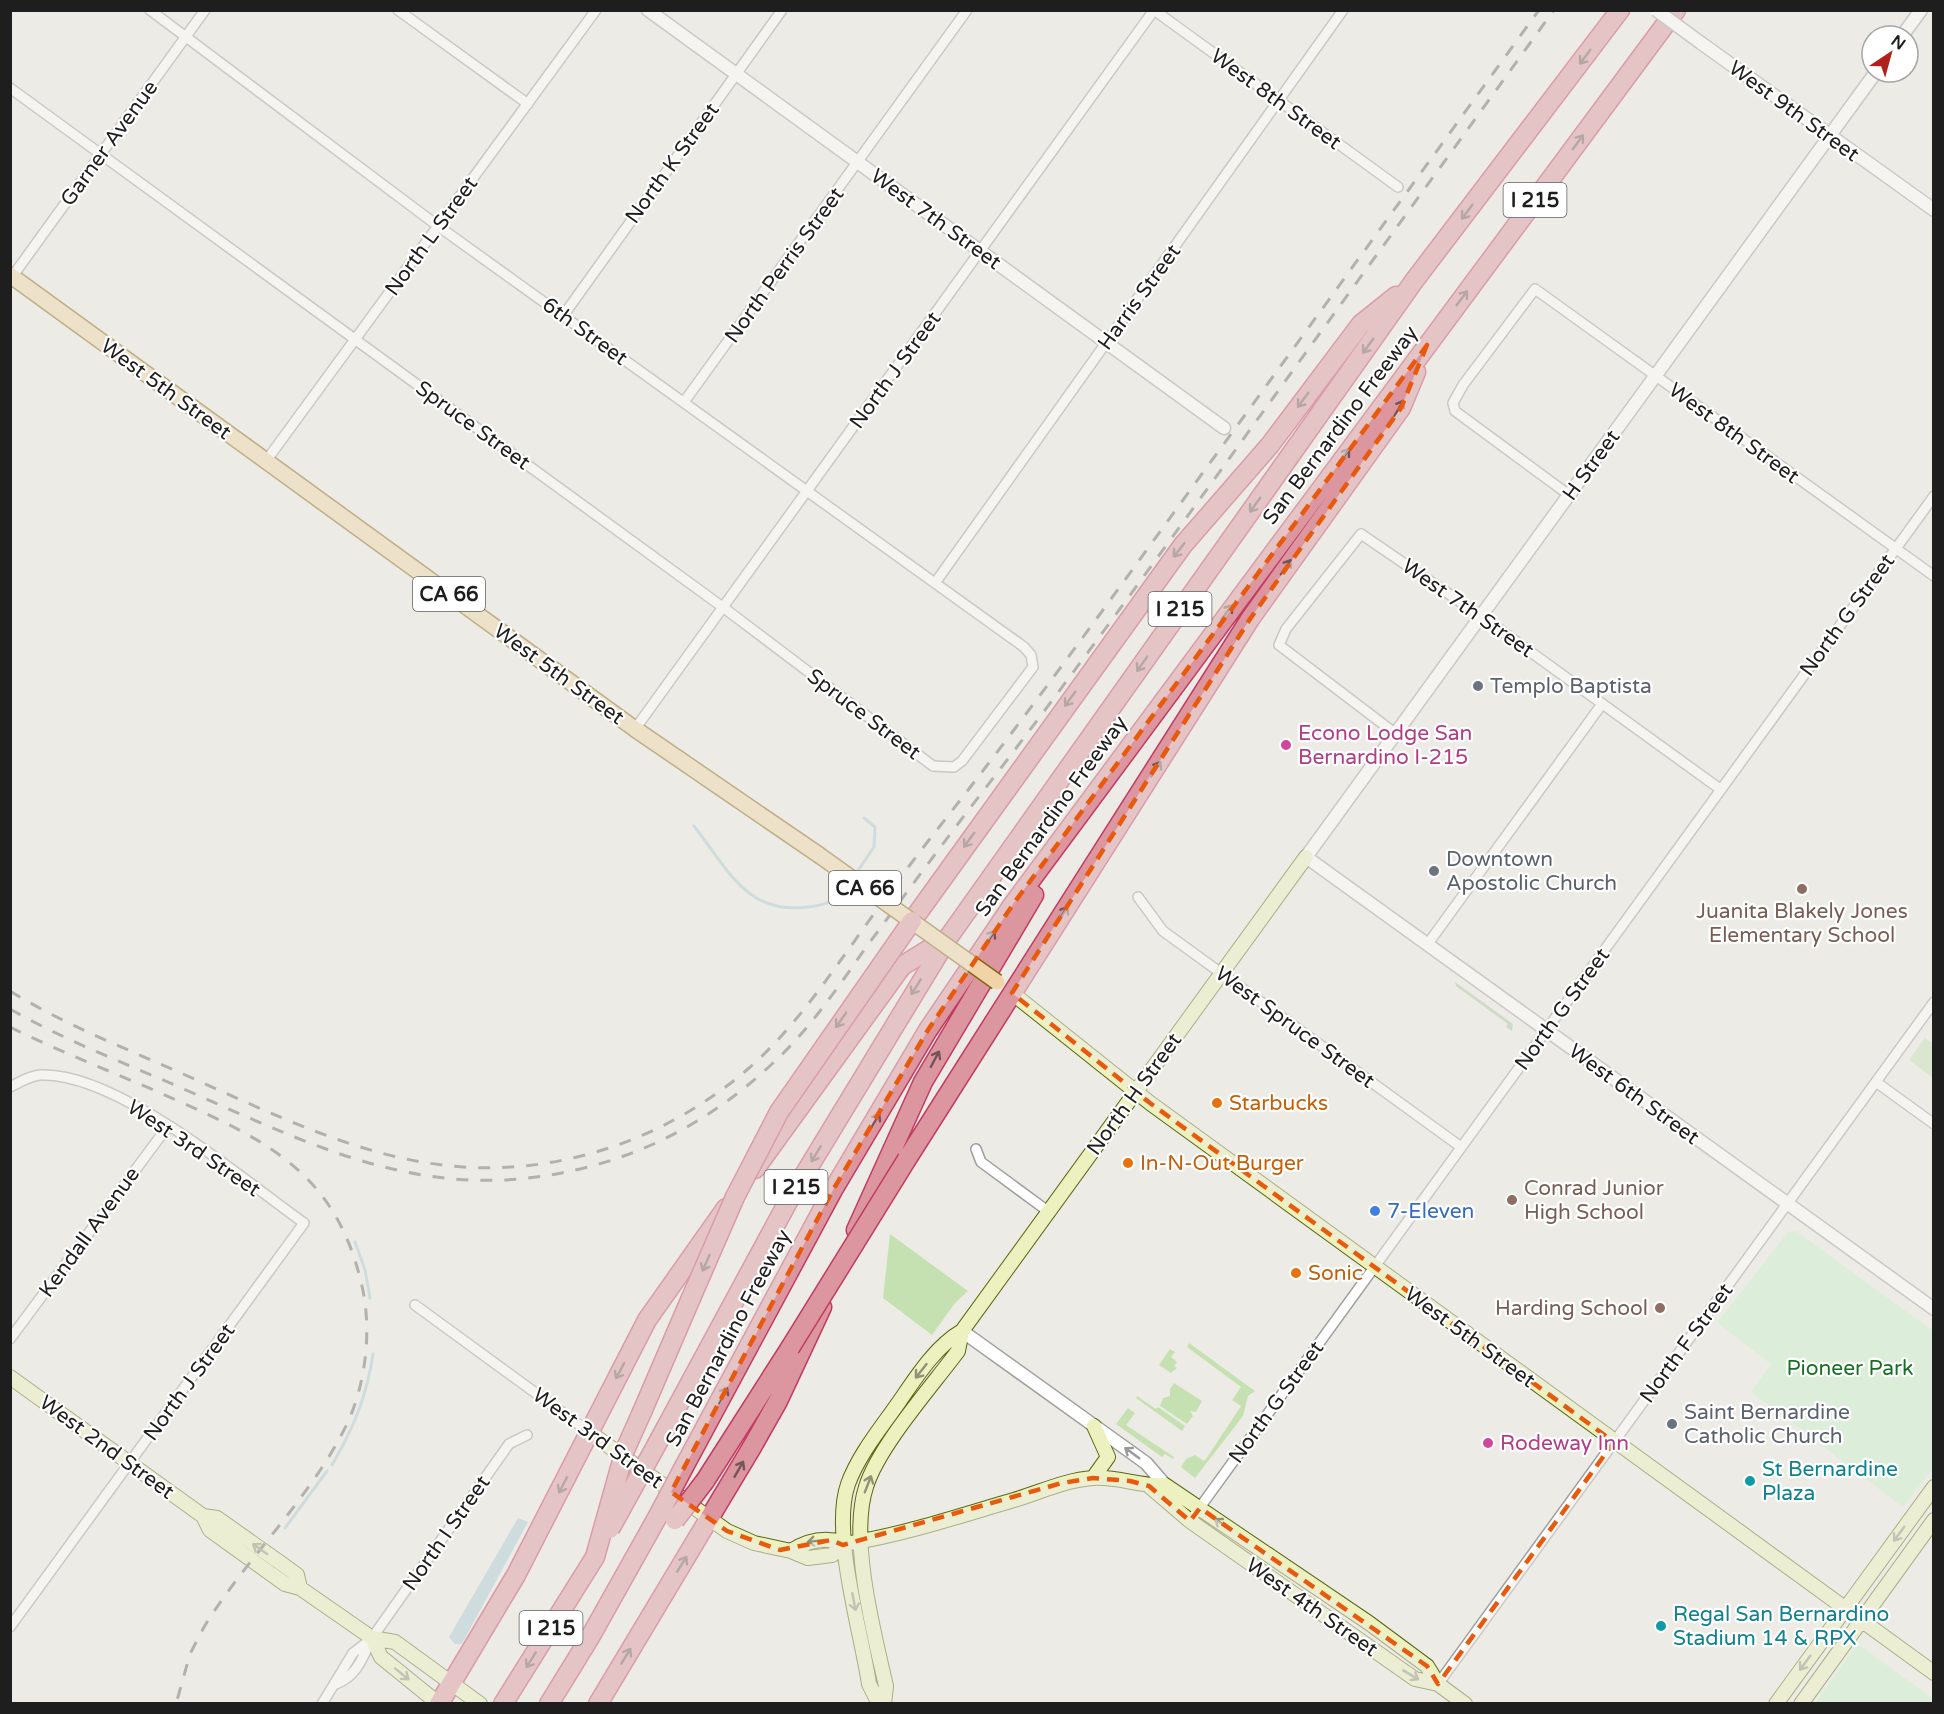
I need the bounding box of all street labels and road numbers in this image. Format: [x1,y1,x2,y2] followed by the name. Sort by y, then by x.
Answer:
[1206,44,1346,155] street label: West 8th Street
[1724,56,1864,167] street label: West 9th Street
[55,76,163,211] street label: Garner Avenue
[620,98,725,229] street label: North K Street
[866,164,1006,275] street label: West 7th Street
[380,172,483,301] street label: North L Street
[720,183,849,348] street label: North Perris Street
[1504,183,1567,217] road number: I 215
[1093,240,1186,355] street label: Harris Street
[537,292,632,371] street label: 6th Street
[844,307,946,434] street label: North J Street
[1258,321,1423,530] street label: San Bernardino Freeway
[96,334,236,445] street label: West 5th Street
[411,376,535,475] street label: Spruce Street
[1664,378,1804,489] street label: West 8th Street
[1557,425,1625,506] street label: H Street
[1795,549,1900,681] street label: North G Street
[1397,554,1538,663] street label: West 7th Street
[413,577,485,611] road number: CA 66
[1148,592,1212,626] road number: I 215
[489,619,629,730] street label: West 5th Street
[802,664,925,765] street label: Spruce Street
[970,711,1133,922] street label: San Bernardino Freeway
[829,871,901,905] road number: CA 66
[1510,943,1615,1075] street label: North G Street
[1210,961,1379,1094] street label: West Spruce Street
[1082,1028,1187,1160] street label: North H Street
[1564,1039,1704,1150] street label: West 6th Street
[122,1095,265,1202] street label: West 3rd Street
[34,1162,145,1302] street label: Kendall Avenue
[764,1170,828,1204] road number: I 215
[661,1225,796,1451] street label: San Bernardino Freeway
[1635,1279,1738,1408] street label: North F Street
[1400,1282,1540,1393] street label: West 5th Street
[138,1319,240,1446] street label: North J Street
[1224,1336,1329,1468] street label: North G Street
[528,1383,668,1494] street label: West 3rd Street
[34,1390,179,1505] street label: West 2nd Street
[397,1471,495,1596] street label: North I Street
[1241,1553,1382,1662] street label: West 4th Street
[520,1611,582,1645] road number: I 215

